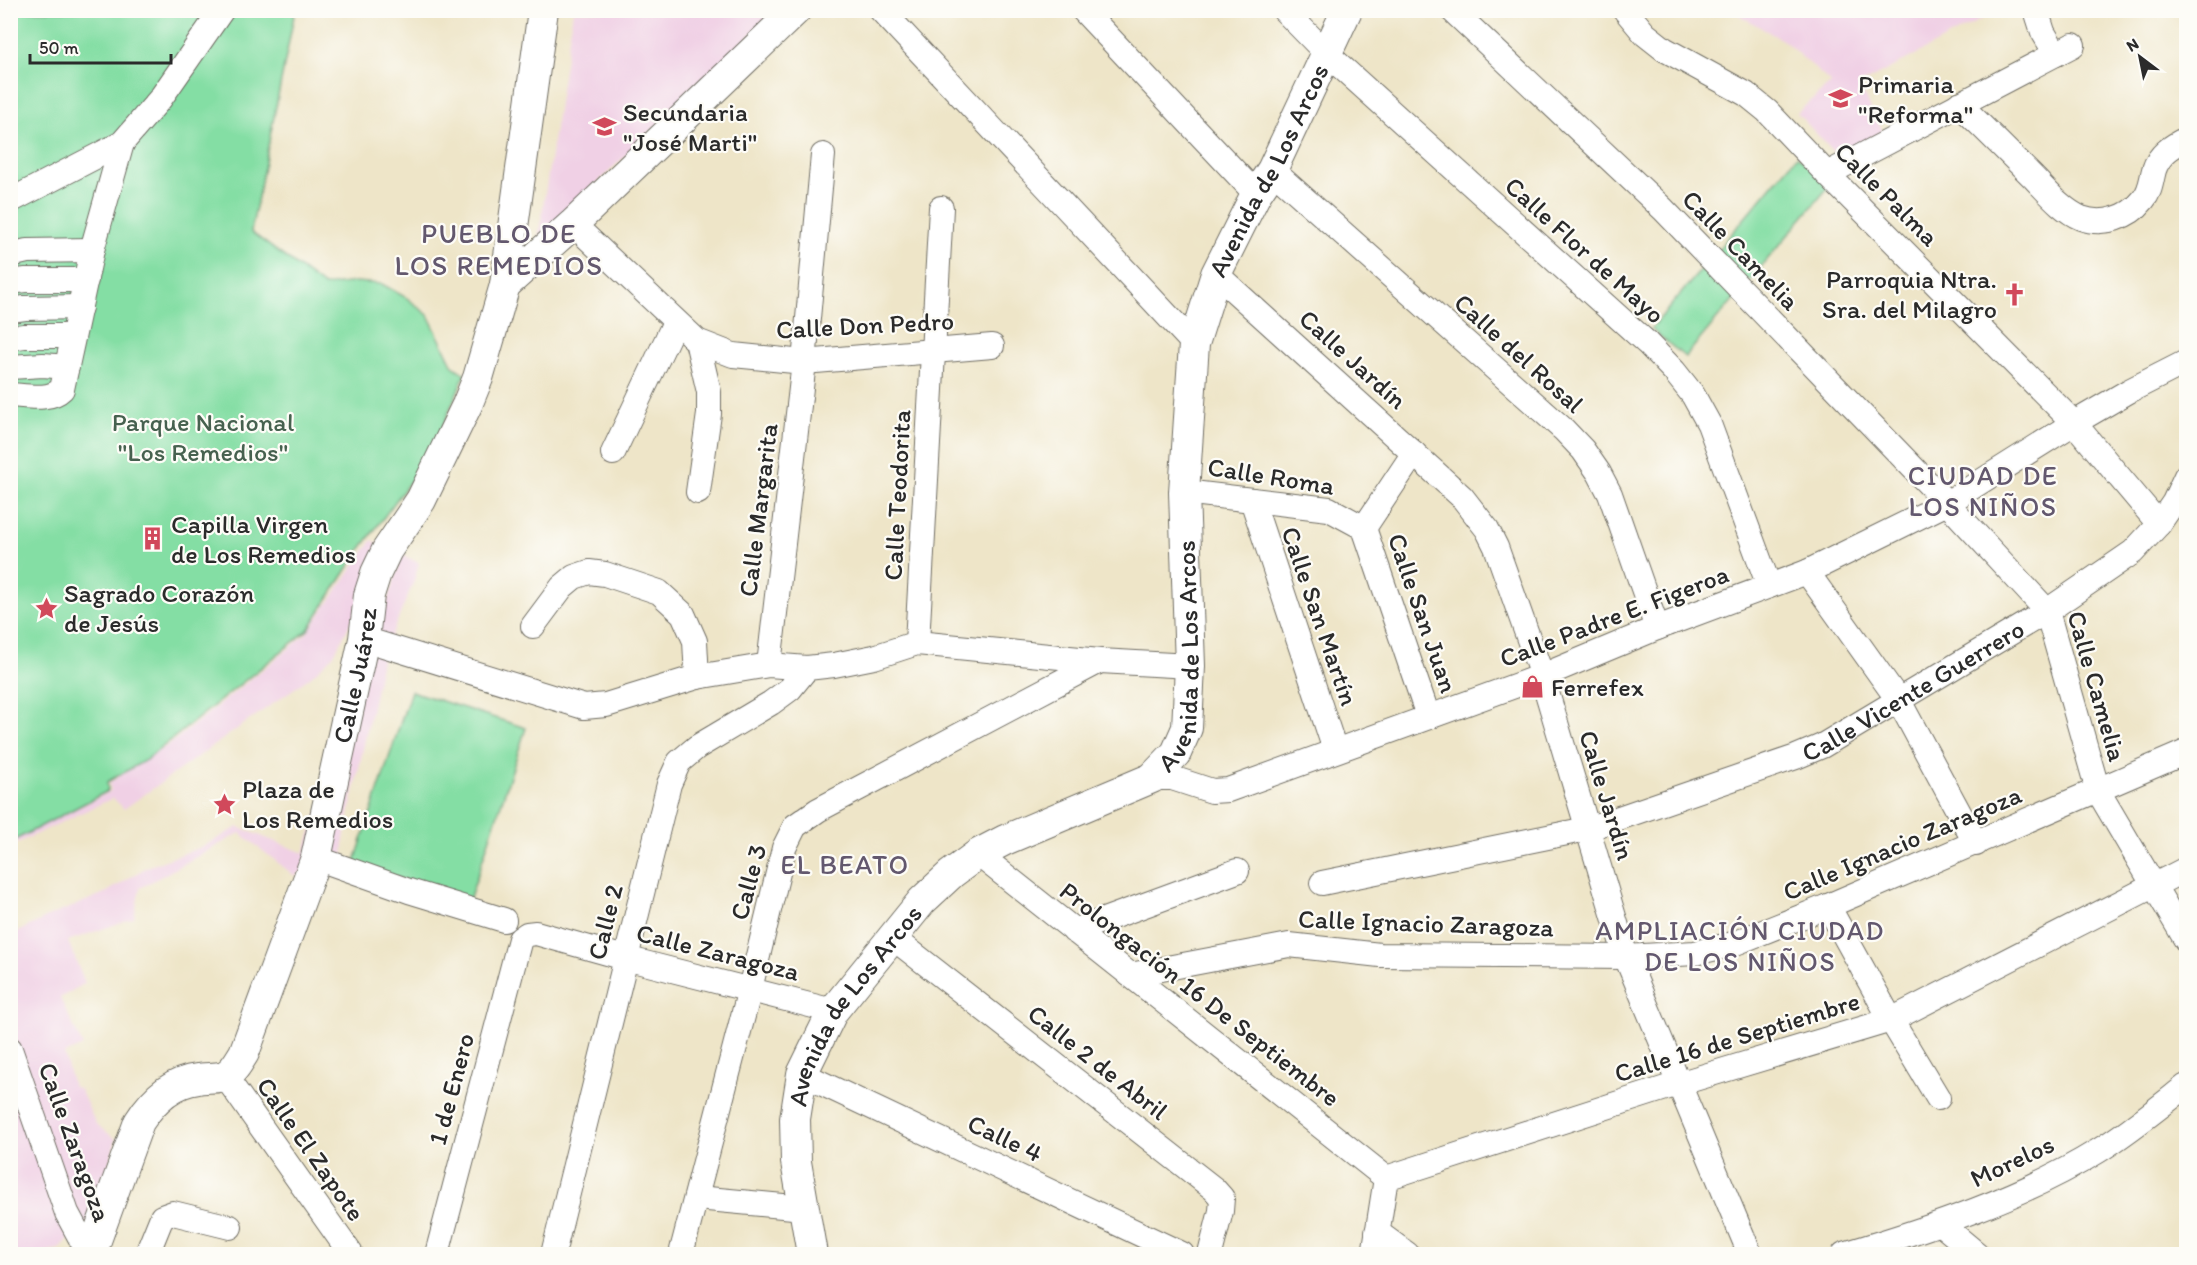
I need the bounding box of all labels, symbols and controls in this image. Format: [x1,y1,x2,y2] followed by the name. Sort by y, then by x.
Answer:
[30,27,171,65] scale bar
[2110,27,2170,87] north arrow
[2123,34,2142,56] text: N
[39,37,79,59] text: 50 m
[1201,59,1336,282] street label: Avenida de Los Arcos
[1858,68,1973,130] place label: Primaria "Reforma"
[1827,86,1853,112] school or university icon: Primaria "Reforma"
[623,96,757,158] place label: Secundaria "José Marti"
[592,114,618,140] school or university icon: Secundaria "José Marti"
[1828,135,1946,253] street label: Calle Palma
[1498,170,1672,330] street label: Calle Flor de Mayo
[1676,183,1807,317] street label: Calle Camelia
[395,216,603,282] district label: PUEBLO DE LOS REMEDIOS
[1822,263,1997,325] place label: Parroquia Ntra. Sra. del Milagro
[2002,281,2028,307] church icon: Parroquia Ntra. Sra. del Milagro
[1447,286,1591,420] street label: Calle del Rosal
[1293,302,1414,416] street label: Calle Jardín
[775,304,955,346] street label: Calle Don Pedro
[112,406,294,468] park label: Parque Nacional "Los Remedios"
[877,408,917,581] street label: Calle Teodorita
[731,421,785,599] street label: Calle Margarita
[1205,450,1337,502] street label: Calle Roma
[1908,459,2058,523] district label: CIUDAD DE LOS NIÑOS
[171,508,356,570] place label: Capilla Virgen de Los Remedios
[1274,522,1366,710] street label: Calle San Martín
[140,526,166,552] building icon: Capilla Virgen de Los Remedios
[1381,529,1465,697] street label: Calle San Juan
[1151,540,1206,779] street label: Avenida de Los Arcos
[1495,558,1733,674] street label: Calle Padre E. Figeroa
[64,577,255,639] place label: Sagrado Corazón de Jesús
[33,595,59,621] place icon: Sagrado Corazón de Jesús
[326,606,383,746] street label: Calle Juárez
[2060,607,2134,765] street label: Calle Camelia
[1797,612,2030,769] street label: Calle Vicente Guerrero
[1551,671,1644,703] place label: Ferrefex
[1520,674,1546,700] shop icon: Ferrefex
[1572,726,1642,864] street label: Calle Jardín
[242,773,393,835] place label: Plaza de Los Remedios
[1778,778,2027,908] street label: Calle Ignacio Zaragoza
[211,791,237,817] place icon: Plaza de Los Remedios
[723,840,773,924] street label: Calle 3
[780,848,910,881] district label: EL BEATO
[1053,875,1347,1113] street label: Prolongación 16 De Septiembre
[580,881,630,963] street label: Calle 2
[781,898,929,1109] street label: Avenida de Los Arcos
[1298,903,1555,943] street label: Calle Ignacio Zaragoza
[1595,914,1885,978] district label: AMPLIACIÓN CIUDAD DE LOS NIÑOS
[633,916,803,988] street label: Calle Zaragoza
[1611,984,1863,1090] street label: Calle 16 de Septiembre
[1021,997,1175,1127] street label: Calle 2 de Abril
[421,1030,481,1148] street label: 1 de Enero
[31,1058,119,1227] street label: Calle Zaragoza
[250,1071,372,1227] street label: Calle El Zapote
[963,1107,1048,1169] street label: Calle 4
[1965,1128,2059,1194] street label: Morelos

